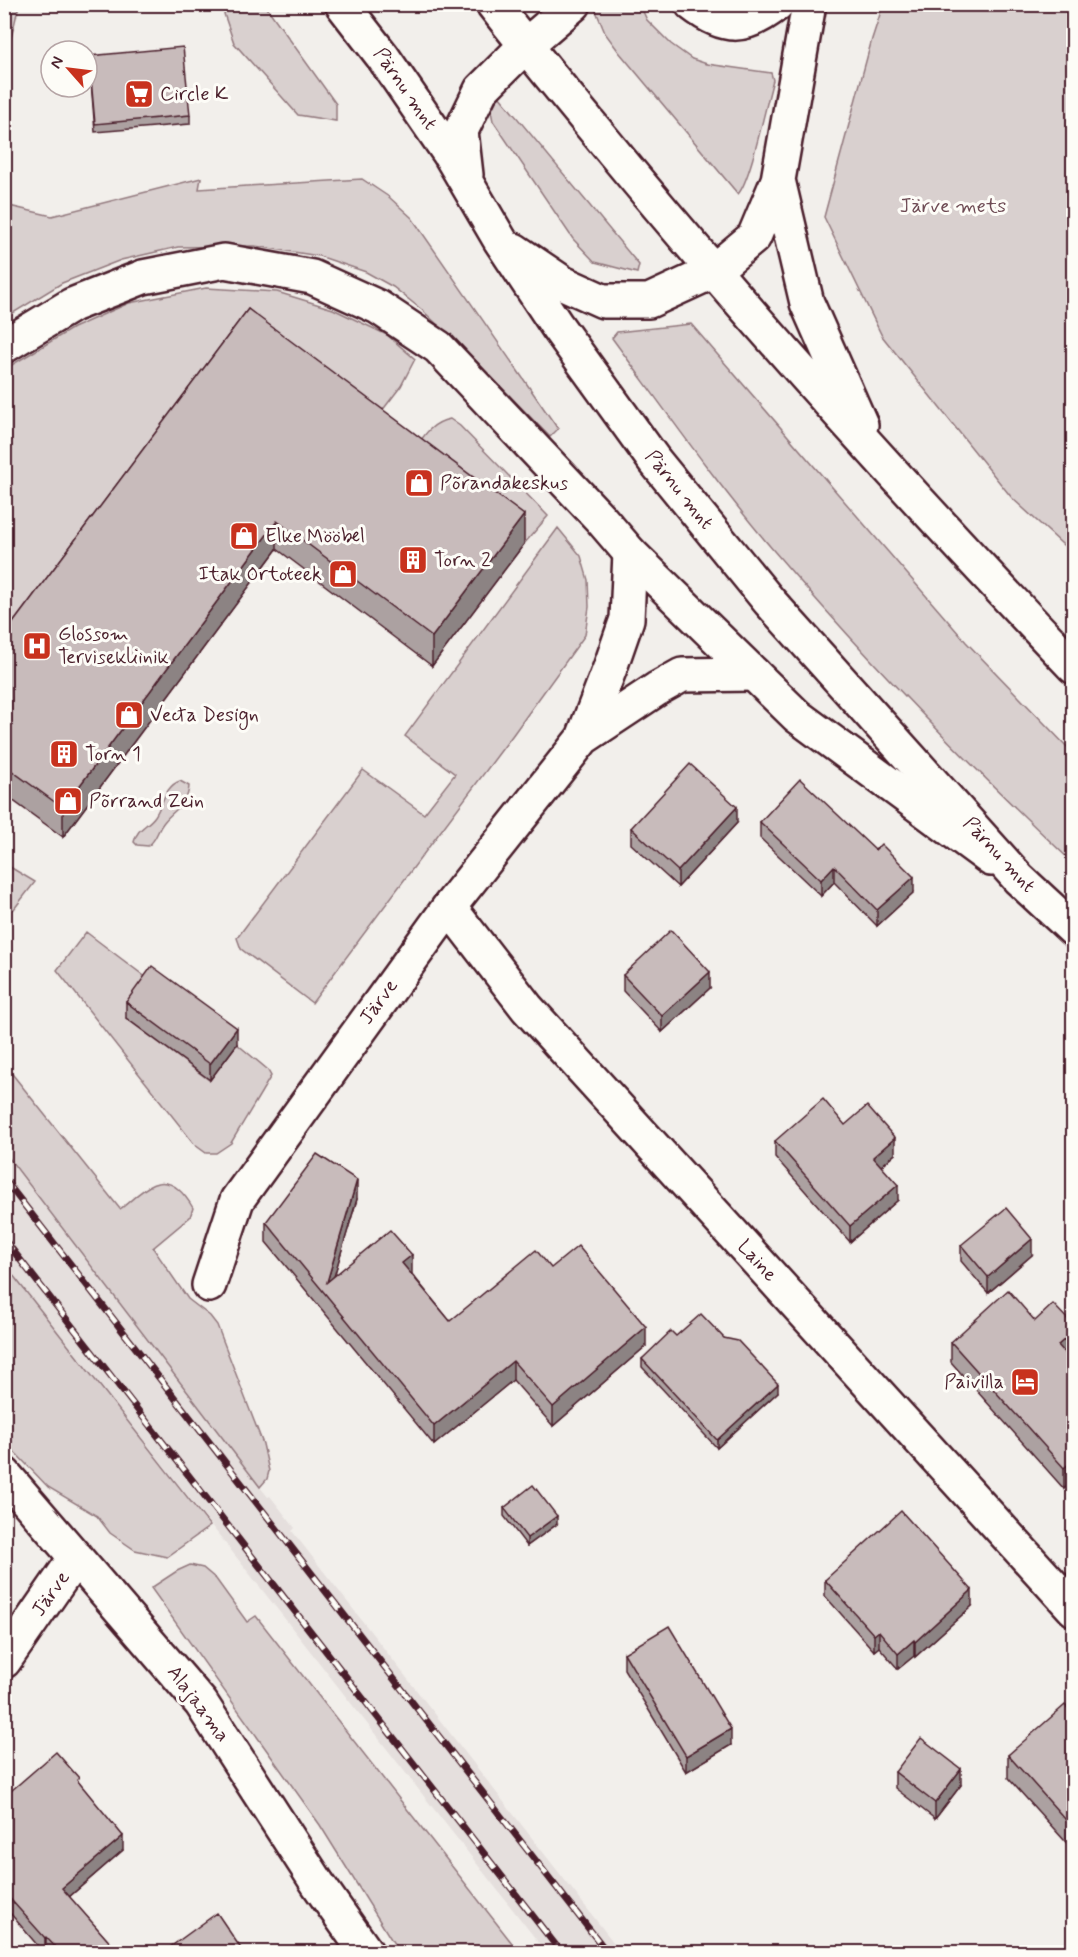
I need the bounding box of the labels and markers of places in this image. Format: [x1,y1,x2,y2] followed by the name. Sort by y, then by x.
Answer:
[123,78,155,110] supermarket icon: Circle K
[160,81,229,108] place label: Circle K
[403,467,435,499] shop icon: Põrandakeskus
[440,470,568,497] place label: Põrandakeskus
[228,520,260,552] shop icon: Elke Mööbel
[265,523,365,550] place label: Elke Mööbel
[397,544,429,576] building icon: Torn 2
[434,547,491,574] place label: Torn 2
[327,558,359,590] shop icon: Itak Ortoteek
[199,561,322,588] place label: Itak Ortoteek
[58,621,169,671] place label: Glossom Tervisekliinik
[21,630,53,662] hospital icon: Glossom Tervisekliinik
[113,699,145,731] shop icon: Vecta Design
[150,702,259,730] place label: Vecta Design
[48,738,80,770] building icon: Torn 1
[85,741,141,768] place label: Torn 1
[52,785,84,817] shop icon: Põrrand Zein
[89,788,204,815] place label: Põrrand Zein
[1009,1366,1041,1398] hotel icon: Paivilla
[944,1369,1004,1396] place label: Paivilla

